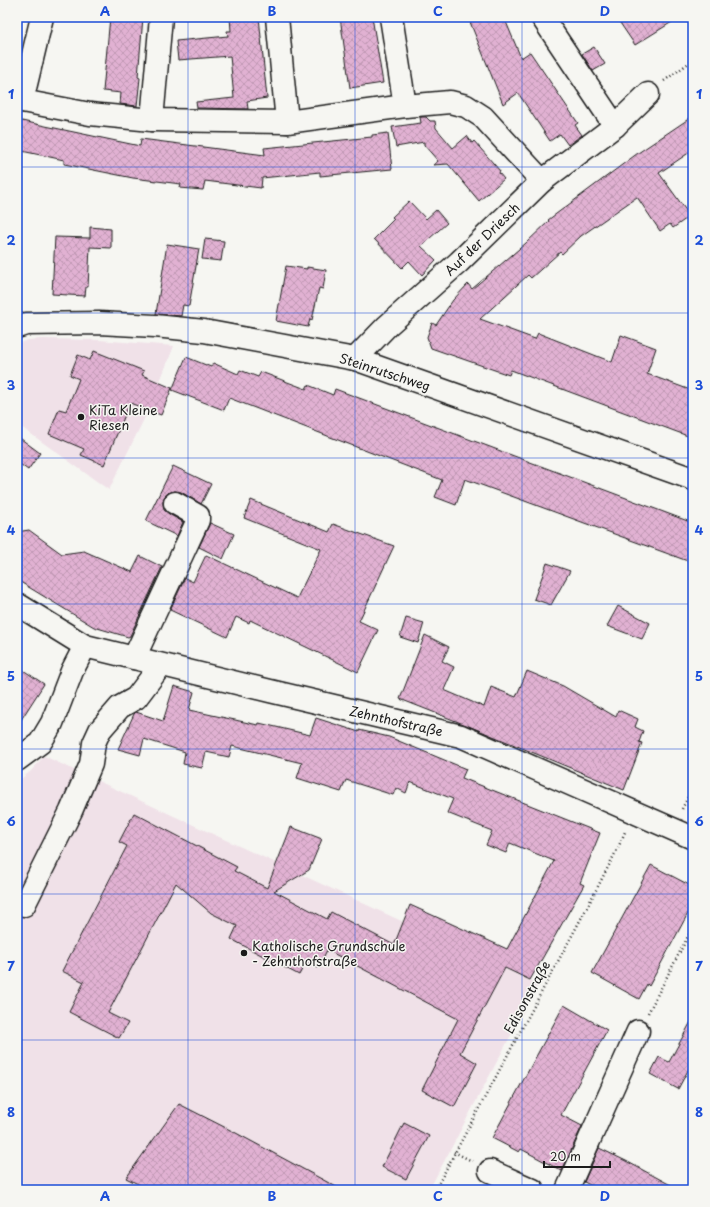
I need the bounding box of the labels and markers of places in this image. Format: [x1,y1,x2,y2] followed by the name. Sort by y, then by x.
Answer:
[89,400,158,434] place label: KiTa Kleine Riesen
[76,412,86,422] marker: KiTa Kleine Riesen
[252,936,406,970] place label: Katholische Grundschule - Zehnthofstraße
[239,948,249,958] marker: Katholische Grundschule - Zehnthofstraße

